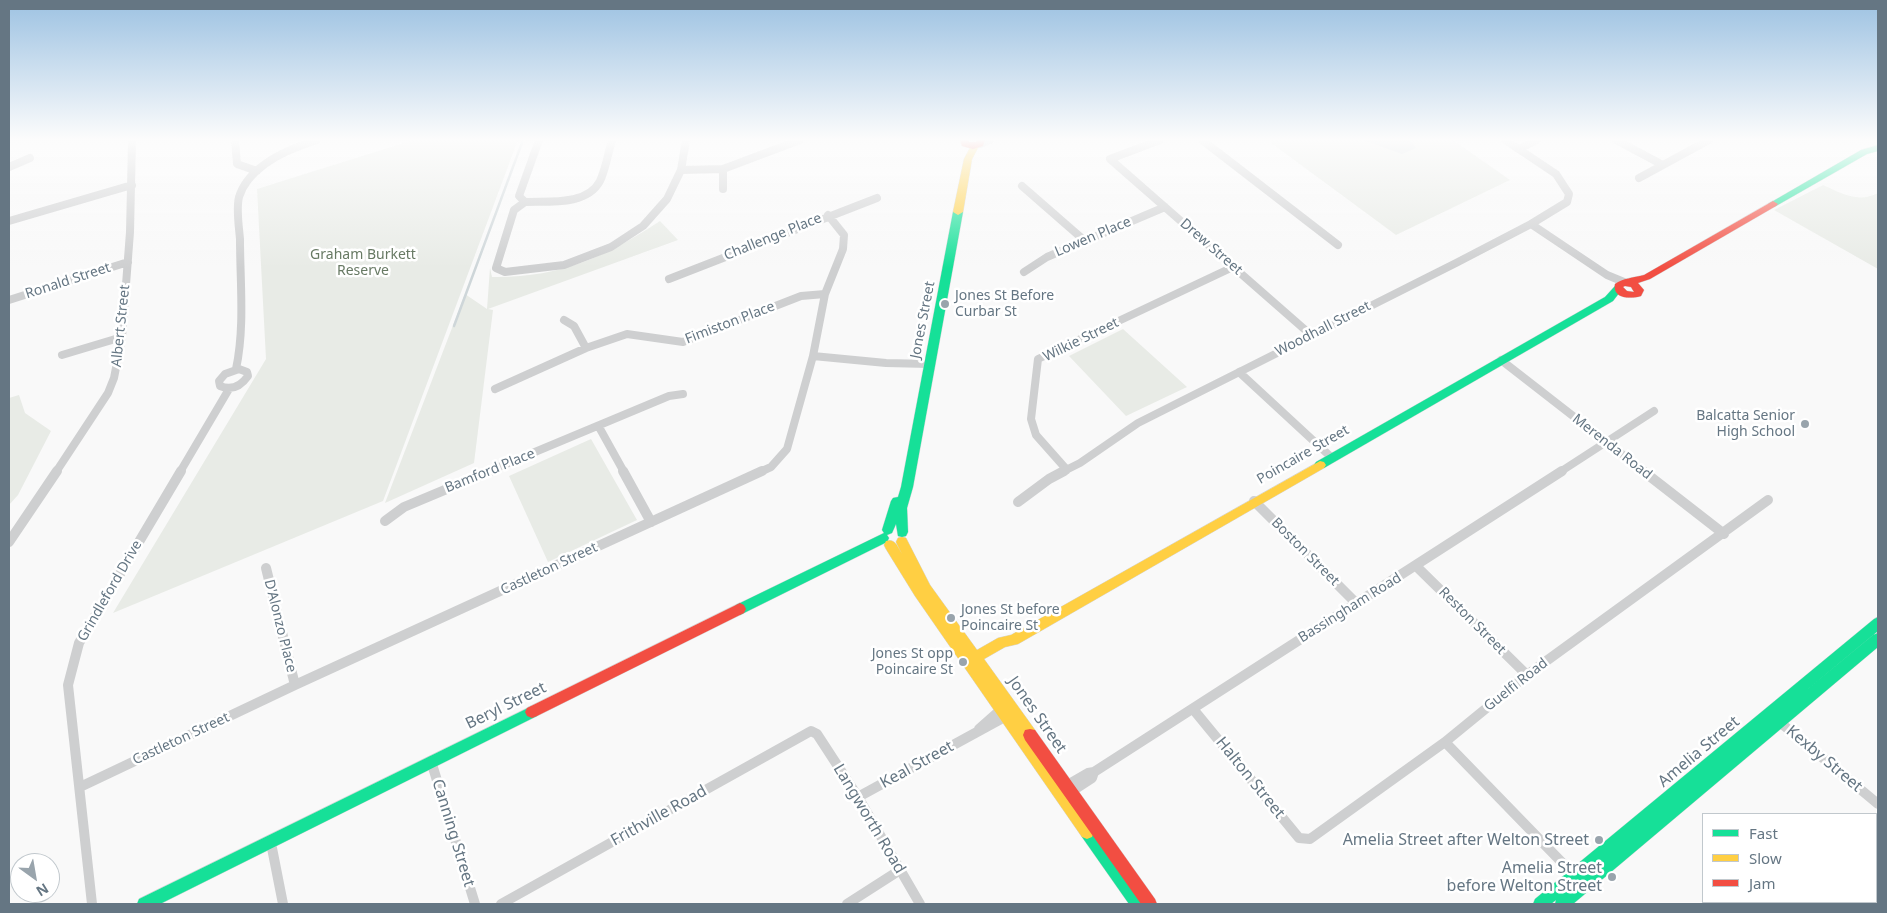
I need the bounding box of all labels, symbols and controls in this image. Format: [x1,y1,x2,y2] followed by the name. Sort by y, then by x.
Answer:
[722,210,824,264] street label: Challenge Place
[1052,213,1134,261] street label: Lowen Place
[1176,215,1246,279] street label: Drew Street
[310,247,416,280] park label: Graham Burkett Reserve
[23,259,113,303] street label: Ronald Street
[907,280,939,360] street label: Jones Street
[108,284,134,368] street label: Albert Street
[955,288,1054,321] place label: Jones St Before Curbar St
[683,298,777,348] street label: Fimiston Place
[939,298,951,310] marker: Jones St Before Curbar St
[1273,298,1373,360] street label: Woodhall Street
[1040,314,1122,366] street label: Wilkie Street
[1696,408,1795,441] place label: Balcatta Senior High School
[1569,411,1655,483] street label: Merenda Road
[1799,418,1811,430] marker: Balcatta Senior High School
[1254,422,1352,488] street label: Poincaire Street
[443,445,537,497] street label: Bamford Place
[1268,515,1342,589] street label: Boston Street
[74,537,146,645] street label: Grindleford Drive
[498,539,600,599] street label: Castleton Street
[1295,570,1405,646] street label: Bassingham Road
[260,578,300,674] street label: D'Alonzo Place
[1435,584,1509,658] street label: Reston Street
[961,602,1060,634] place label: Jones St before Poincaire St
[945,612,957,624] marker: Jones St before Poincaire St
[872,646,953,679] place label: Jones St opp Poincaire St
[1481,655,1551,715] street label: Guelfi Road
[957,656,969,668] marker: Jones St opp Poincaire St
[1003,673,1071,757] street label: Jones Street
[463,678,549,734] street label: Beryl Street
[130,709,232,769] street label: Castleton Street
[1654,712,1744,792] street label: Amelia Street
[1782,722,1866,796] street label: Kexby Street
[1211,733,1289,823] street label: Halton Street
[877,737,957,793] street label: Keal Street
[829,761,909,877] street label: Langworth Road
[428,777,478,889] street label: Canning Street
[608,782,710,850] street label: Frithville Road
[1702,813,1877,903] legend
[1749,823,1778,843] text: Fast
[1343,830,1589,850] place label: Amelia Street after Welton Street
[1593,834,1605,846] marker: Amelia Street after Welton Street
[1749,848,1782,868] text: Slow
[10,853,60,903] north arrow
[1447,858,1602,896] place label: Amelia Street before Welton Street
[1606,871,1618,883] marker: Amelia Street before Welton Street
[1749,873,1776,893] text: Jam
[33,879,53,901] text: N

